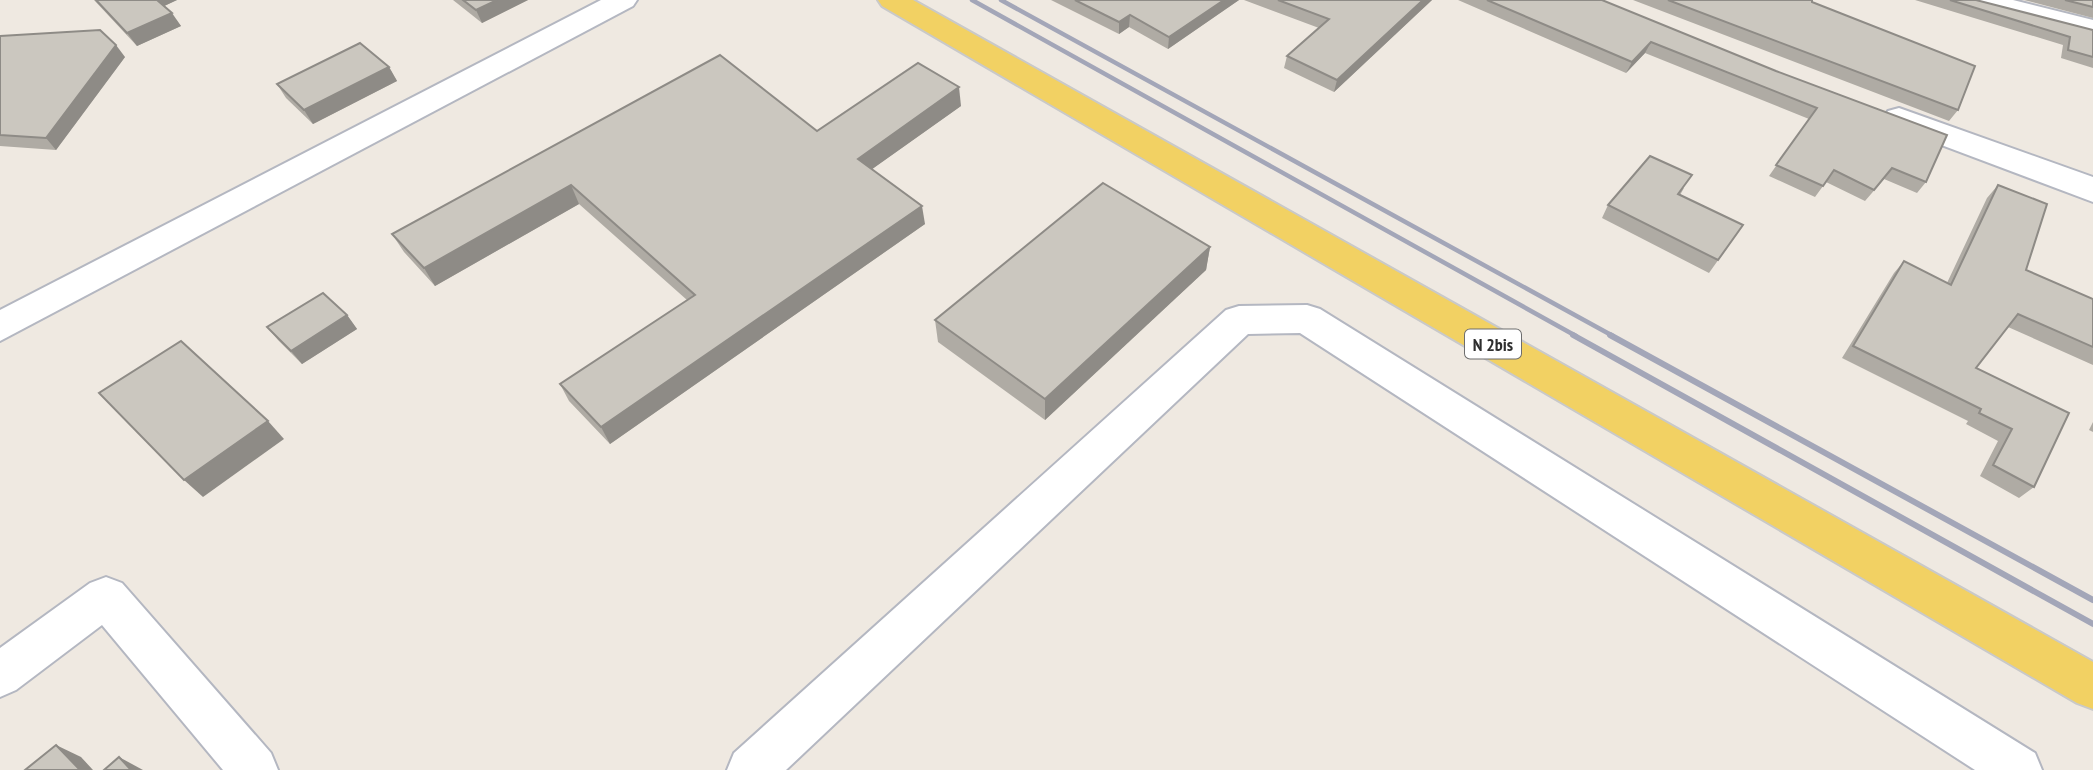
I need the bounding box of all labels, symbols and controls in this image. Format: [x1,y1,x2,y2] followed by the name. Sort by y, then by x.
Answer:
[1465,330,1521,358] road number: N 2bis

